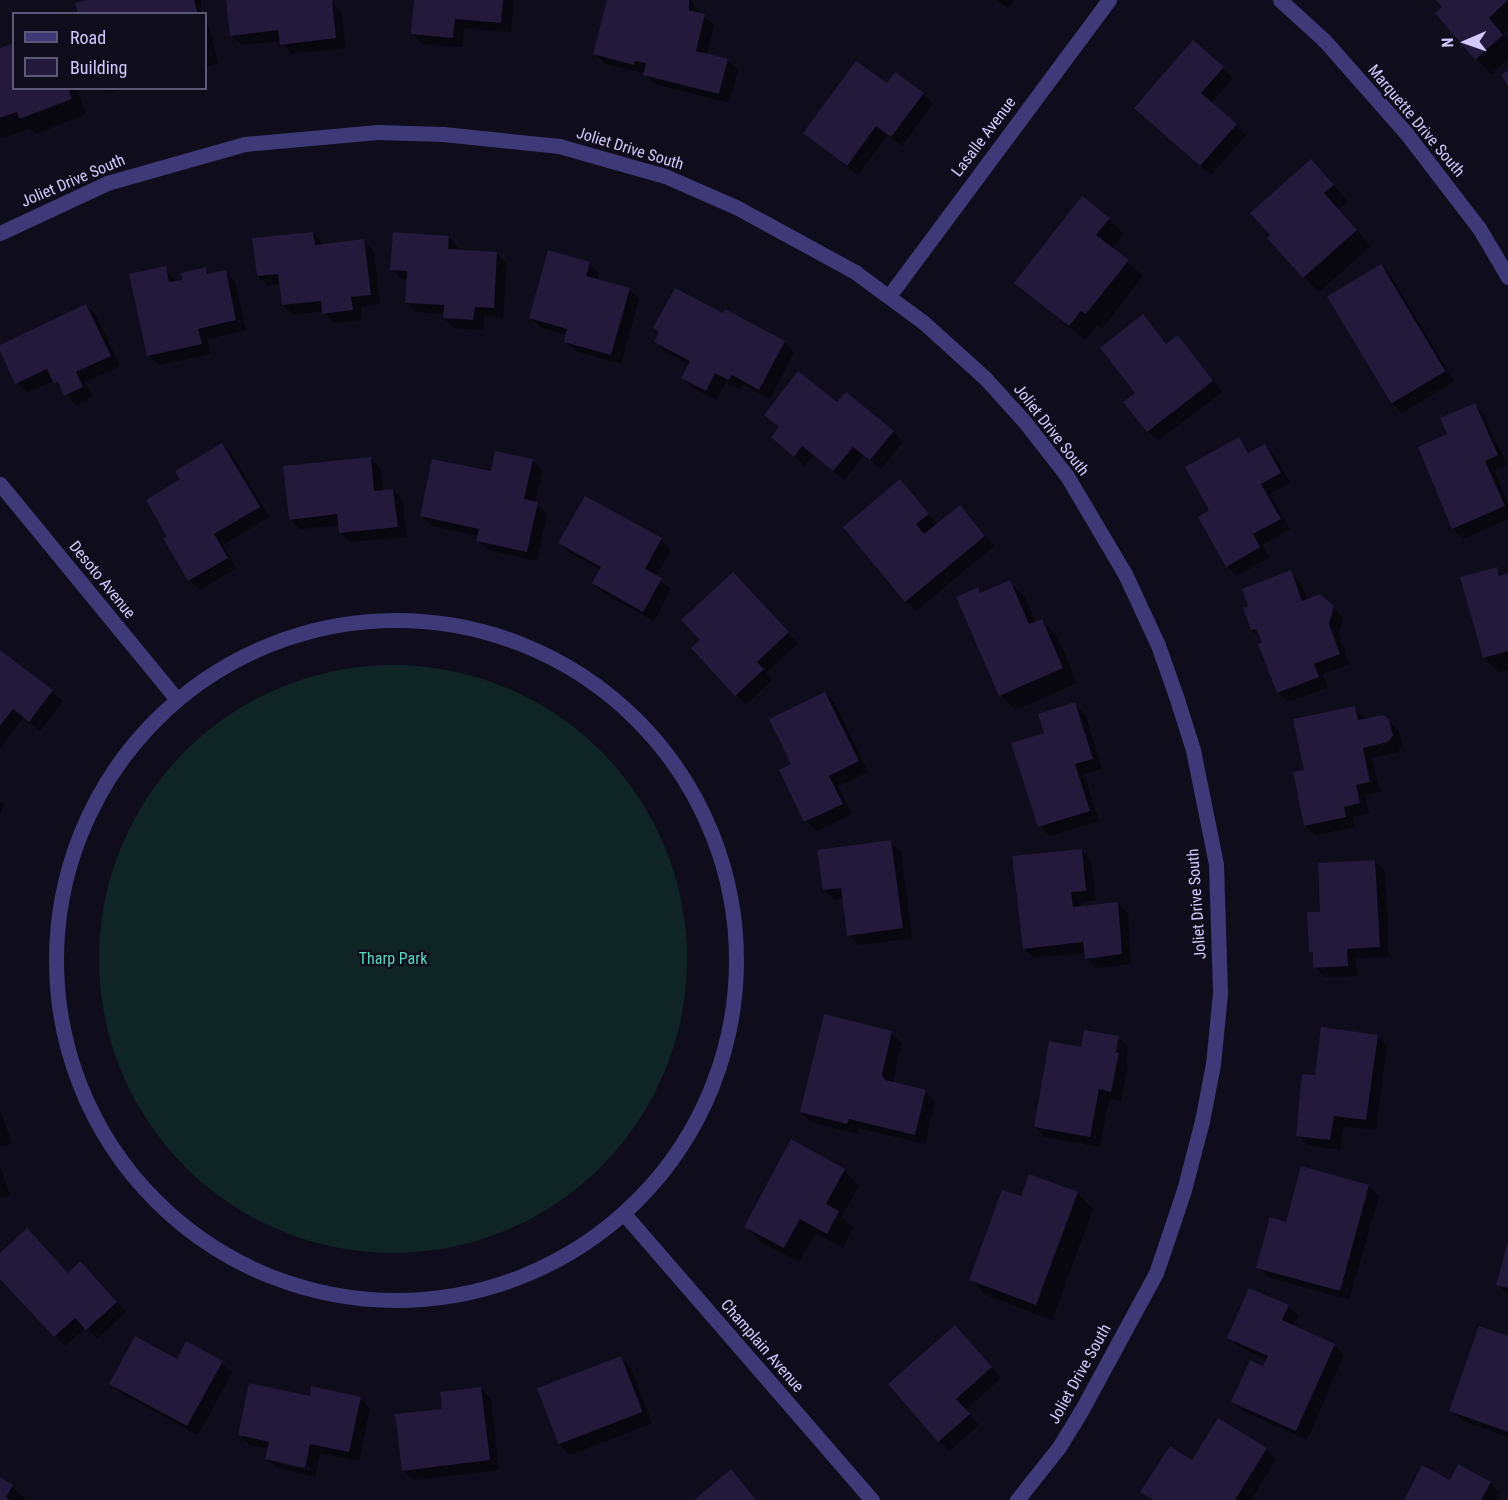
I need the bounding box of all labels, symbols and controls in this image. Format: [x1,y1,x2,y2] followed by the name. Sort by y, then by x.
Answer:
[12,12,207,90] legend
[1436,12,1496,72] north arrow
[70,27,106,48] text: Road
[1438,37,1457,48] text: N
[70,57,127,78] text: Building
[1363,61,1469,181] street label: Marquette Drive South
[948,93,1020,181] street label: Lasalle Avenue
[574,124,686,174] street label: Joliet Drive South
[18,150,128,212] street label: Joliet Drive South
[1009,380,1093,480] street label: Joliet Drive South
[65,537,139,623] street label: Desoto Avenue
[1184,848,1210,960] street label: Joliet Drive South
[359,949,427,969] park label: Tharp Park
[716,1296,808,1396] street label: Champlain Avenue
[1045,1321,1115,1427] street label: Joliet Drive South

